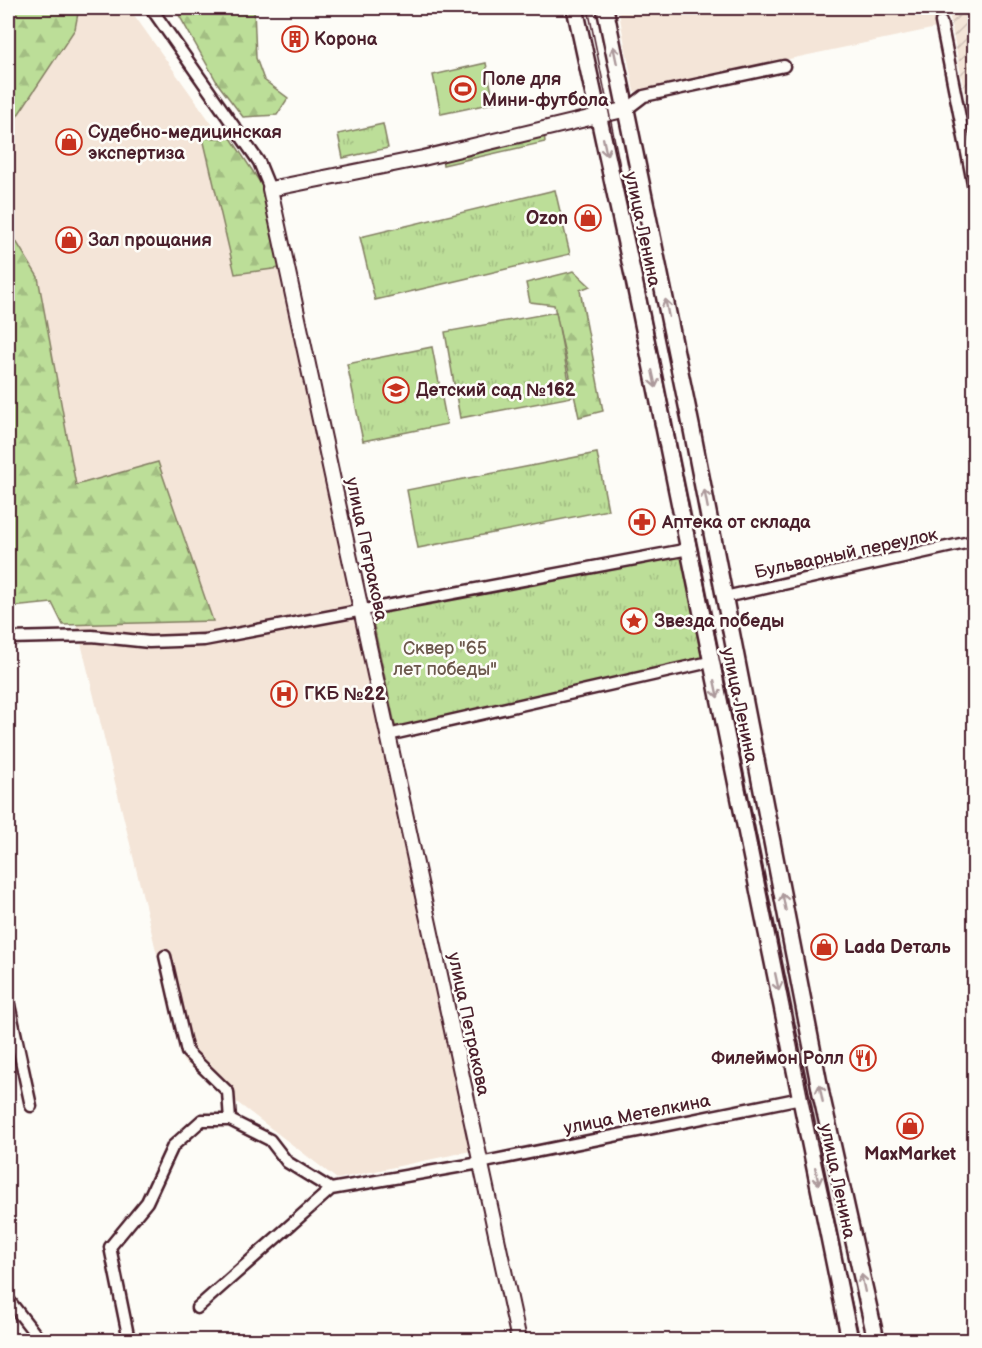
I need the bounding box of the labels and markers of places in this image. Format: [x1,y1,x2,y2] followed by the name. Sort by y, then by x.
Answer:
[280,24,310,54] building icon: Корона
[314,29,378,50] place label: Корона
[482,69,609,111] place label: Поле для Мини-футбола
[448,74,478,104] sports icon: Поле для Мини-футбола
[88,122,282,164] place label: Судебно-медицинская экспертиза
[54,127,84,157] shop icon: Судебно-медицинская экспертиза
[573,203,603,233] shop icon: Ozon
[526,208,568,229] place label: Ozon
[54,225,84,255] shop icon: Зал прощания
[88,230,212,251] place label: Зал прощания
[381,375,411,405] school or university icon: Детский сад №162
[416,380,576,401] place label: Детский сад №162
[627,507,657,537] pharmacy icon: Аптека от склада
[661,512,811,533] place label: Аптека от склада
[619,606,649,636] place icon: Звезда победы
[654,611,784,632] place label: Звезда победы
[269,679,299,709] hospital icon: ГКБ №22
[304,684,386,705] place label: ГКБ №22
[809,932,839,962] shop icon: Lada Dеталь
[844,937,951,958] place label: Lada Dеталь
[848,1043,878,1073] restaurant icon: Филеймон Ролл
[711,1048,844,1069] place label: Филеймон Ролл
[895,1111,925,1141] shop icon: MaxMarket
[864,1144,956,1165] place label: MaxMarket

